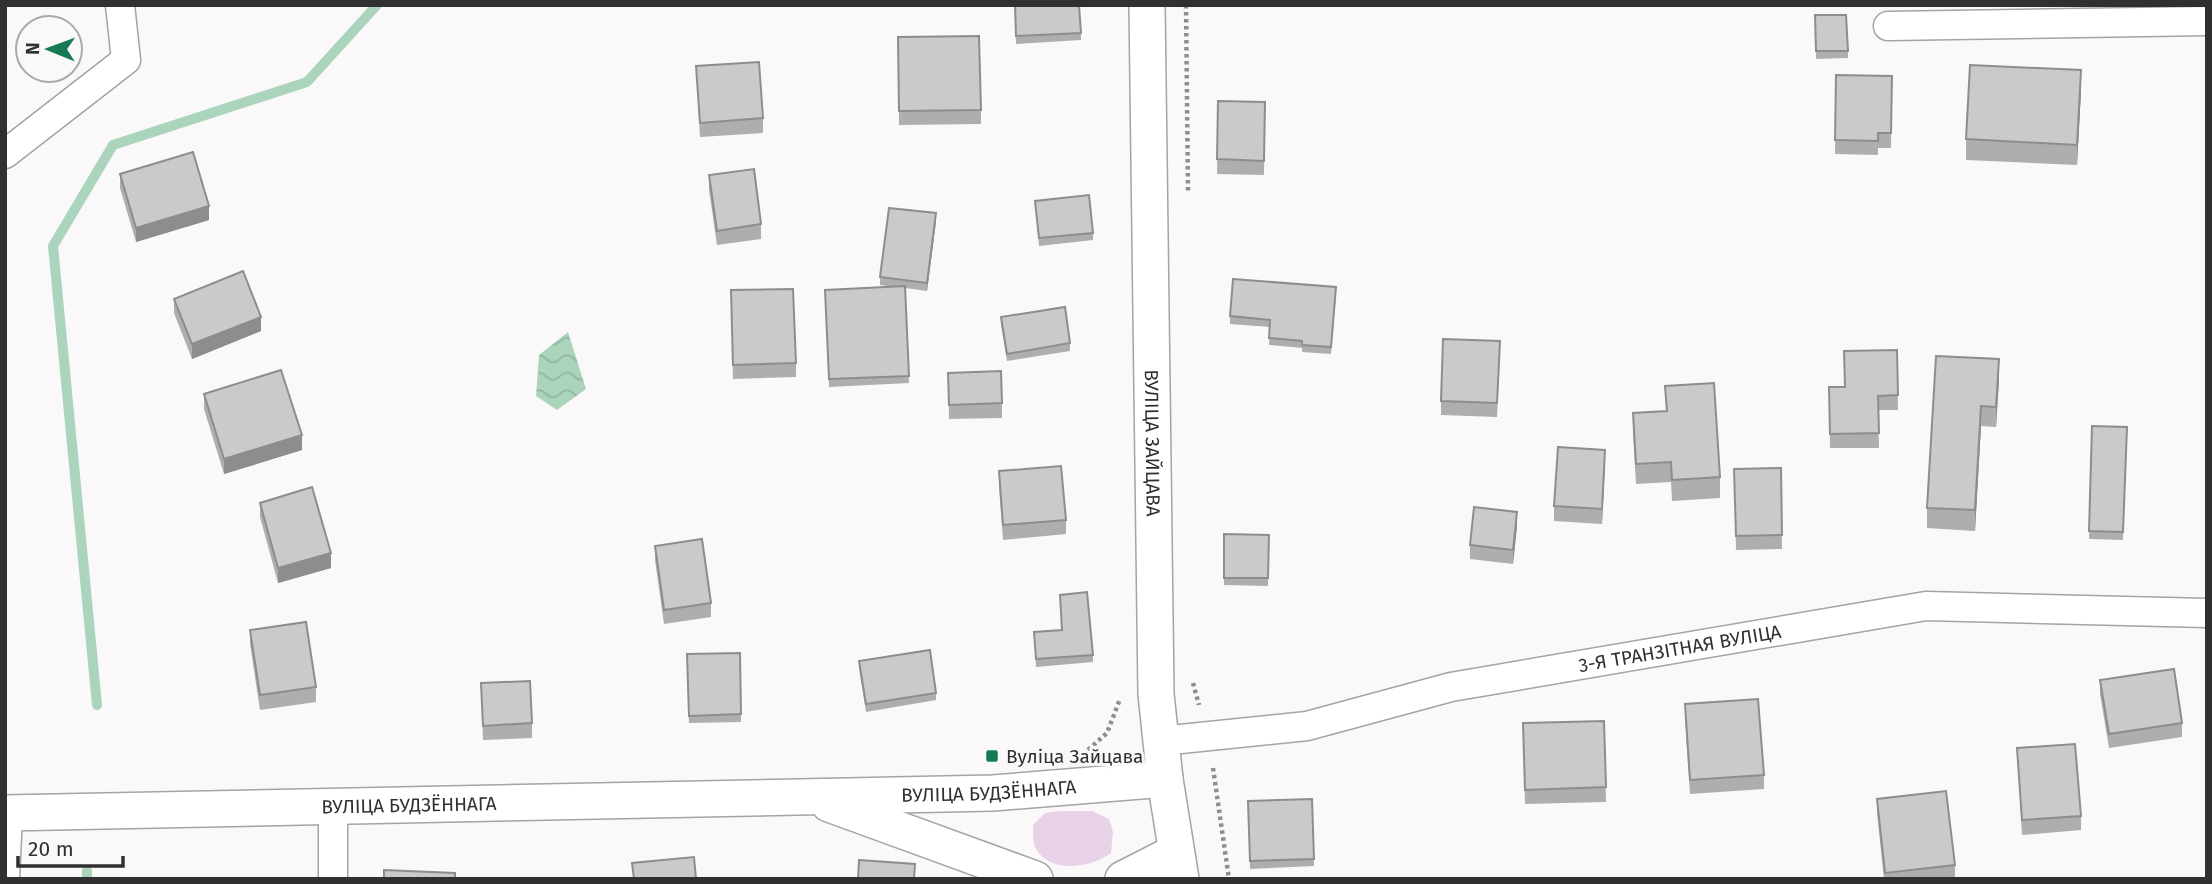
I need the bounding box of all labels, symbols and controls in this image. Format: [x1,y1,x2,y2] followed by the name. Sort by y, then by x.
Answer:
[14,14,84,84] north arrow
[21,42,44,55] text: N
[1140,369,1165,517] street label: ВУЛІЦА ЗАЙЦАВА
[1577,619,1783,677] street label: 3-Я ТРАНЗІТНАЯ ВУЛІЦА
[1006,745,1143,768] place label: Вуліца Зайцава
[984,748,1000,764] marker: Вуліца Зайцава
[901,775,1077,806] street label: ВУЛІЦА БУДЗЁННАГА
[321,792,497,818] street label: ВУЛІЦА БУДЗЁННАГА
[18,824,122,868] scale bar
[28,836,74,862] text: 20 m

